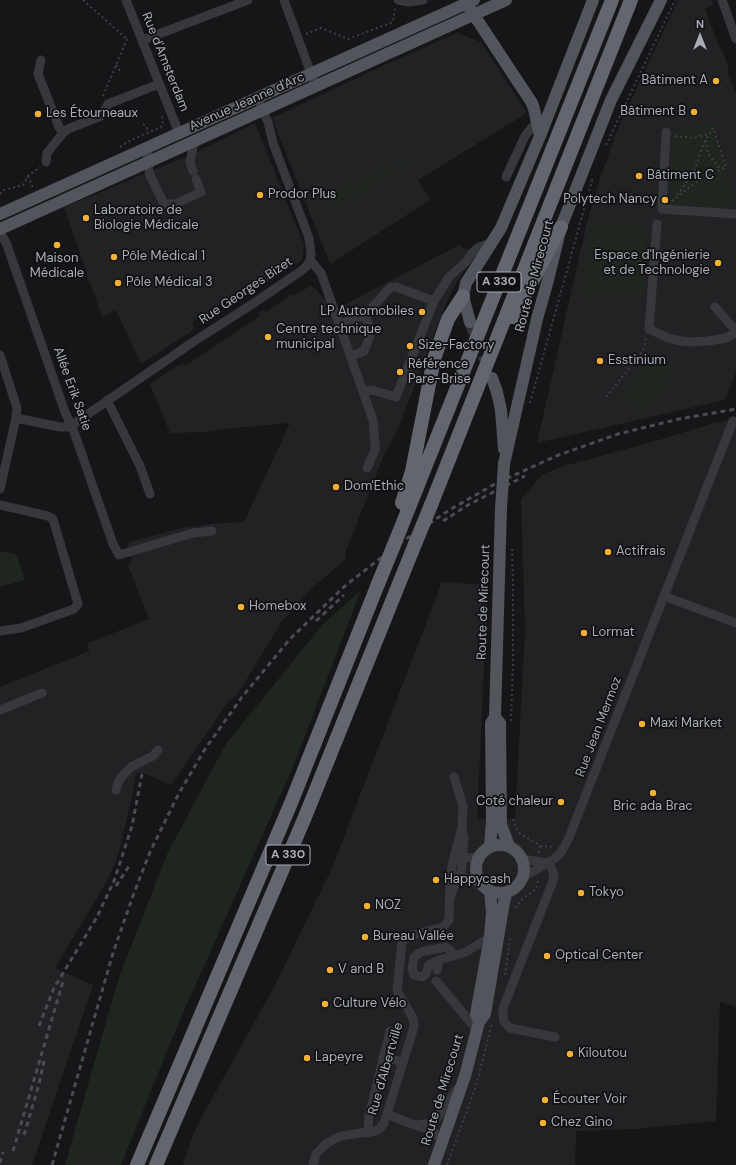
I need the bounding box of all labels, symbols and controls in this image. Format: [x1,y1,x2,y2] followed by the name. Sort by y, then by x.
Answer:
[138,10,192,114] street label: Rue d'Amsterdam
[680,16,720,56] north arrow
[696,17,704,31] text: N
[187,70,307,134] street label: Avenue Jeanne d'Arc
[641,73,708,89] place label: Bâtiment A
[711,76,721,86] marker: Bâtiment A
[620,104,686,120] place label: Bâtiment B
[46,106,138,122] place label: Les Étourneaux
[689,107,699,117] marker: Bâtiment B
[33,109,43,119] marker: Les Étourneaux
[647,168,714,184] place label: Bâtiment C
[634,171,644,181] marker: Bâtiment C
[268,187,336,203] place label: Prodor Plus
[255,190,265,200] marker: Prodor Plus
[563,192,657,208] place label: Polytech Nancy
[660,195,670,205] marker: Polytech Nancy
[94,203,199,234] place label: Laboratoire de Biologie Médicale
[81,213,91,223] marker: Laboratoire de Biologie Médicale
[512,218,558,334] street label: Route de Mirecourt
[52,240,62,250] marker: Maison Médicale
[594,248,710,279] place label: Espace d'Ingénierie et de Technologie
[122,249,205,265] place label: Pôle Médical 1
[30,251,84,282] place label: Maison Médicale
[109,252,119,262] marker: Pôle Médical 1
[196,254,296,328] street label: Rue Georges Bizet
[713,258,723,268] marker: Espace d'Ingénierie et de Technologie
[477,272,521,292] road number: A 330
[126,275,213,291] place label: Pôle Médical 3
[113,278,123,288] marker: Pôle Médical 3
[320,304,414,320] place label: LP Automobiles
[417,307,427,317] marker: LP Automobiles
[276,322,381,353] place label: Centre technique municipal
[263,332,273,342] marker: Centre technique municipal
[418,338,495,354] place label: Size-Factory
[405,341,415,351] marker: Size-Factory
[50,345,94,433] street label: Allée Erik Satie
[608,353,666,369] place label: Esstinium
[595,356,605,366] marker: Esstinium
[408,357,471,388] place label: Référence Pare-Brise
[395,367,405,377] marker: Référence Pare-Brise
[344,479,404,495] place label: Dom'Ethic
[331,482,341,492] marker: Dom'Ethic
[474,544,494,660] street label: Route de Mirecourt
[616,544,666,560] place label: Actifrais
[603,547,613,557] marker: Actifrais
[249,599,307,615] place label: Homebox
[236,602,246,612] marker: Homebox
[592,625,635,641] place label: Lormat
[579,628,589,638] marker: Lormat
[573,675,625,779] street label: Rue Jean Mermoz
[650,716,722,732] place label: Maxi Market
[637,719,647,729] marker: Maxi Market
[648,788,658,798] marker: Bric ada Brac
[476,794,553,810] place label: Coté chaleur
[556,797,566,807] marker: Coté chaleur
[613,799,693,815] place label: Bric ada Brac
[266,845,310,865] road number: A 330
[444,872,511,888] place label: Happycash
[431,875,441,885] marker: Happycash
[589,885,624,901] place label: Tokyo
[576,888,586,898] marker: Tokyo
[375,898,401,914] place label: NOZ
[362,901,372,911] marker: NOZ
[373,929,454,945] place label: Bureau Vallée
[360,932,370,942] marker: Bureau Vallée
[555,948,643,964] place label: Optical Center
[542,951,552,961] marker: Optical Center
[338,962,384,978] place label: V and B
[325,965,335,975] marker: V and B
[333,996,406,1012] place label: Culture Vélo
[320,999,330,1009] marker: Culture Vélo
[365,1021,407,1117] street label: Rue d'Albertville
[419,1032,467,1148] street label: Route de Mirecourt
[578,1046,627,1062] place label: Kiloutou
[565,1049,575,1059] marker: Kiloutou
[315,1050,363,1066] place label: Lapeyre
[302,1053,312,1063] marker: Lapeyre
[553,1092,627,1108] place label: Écouter Voir
[540,1095,550,1105] marker: Écouter Voir
[551,1115,613,1131] place label: Chez Gino
[538,1118,548,1128] marker: Chez Gino

